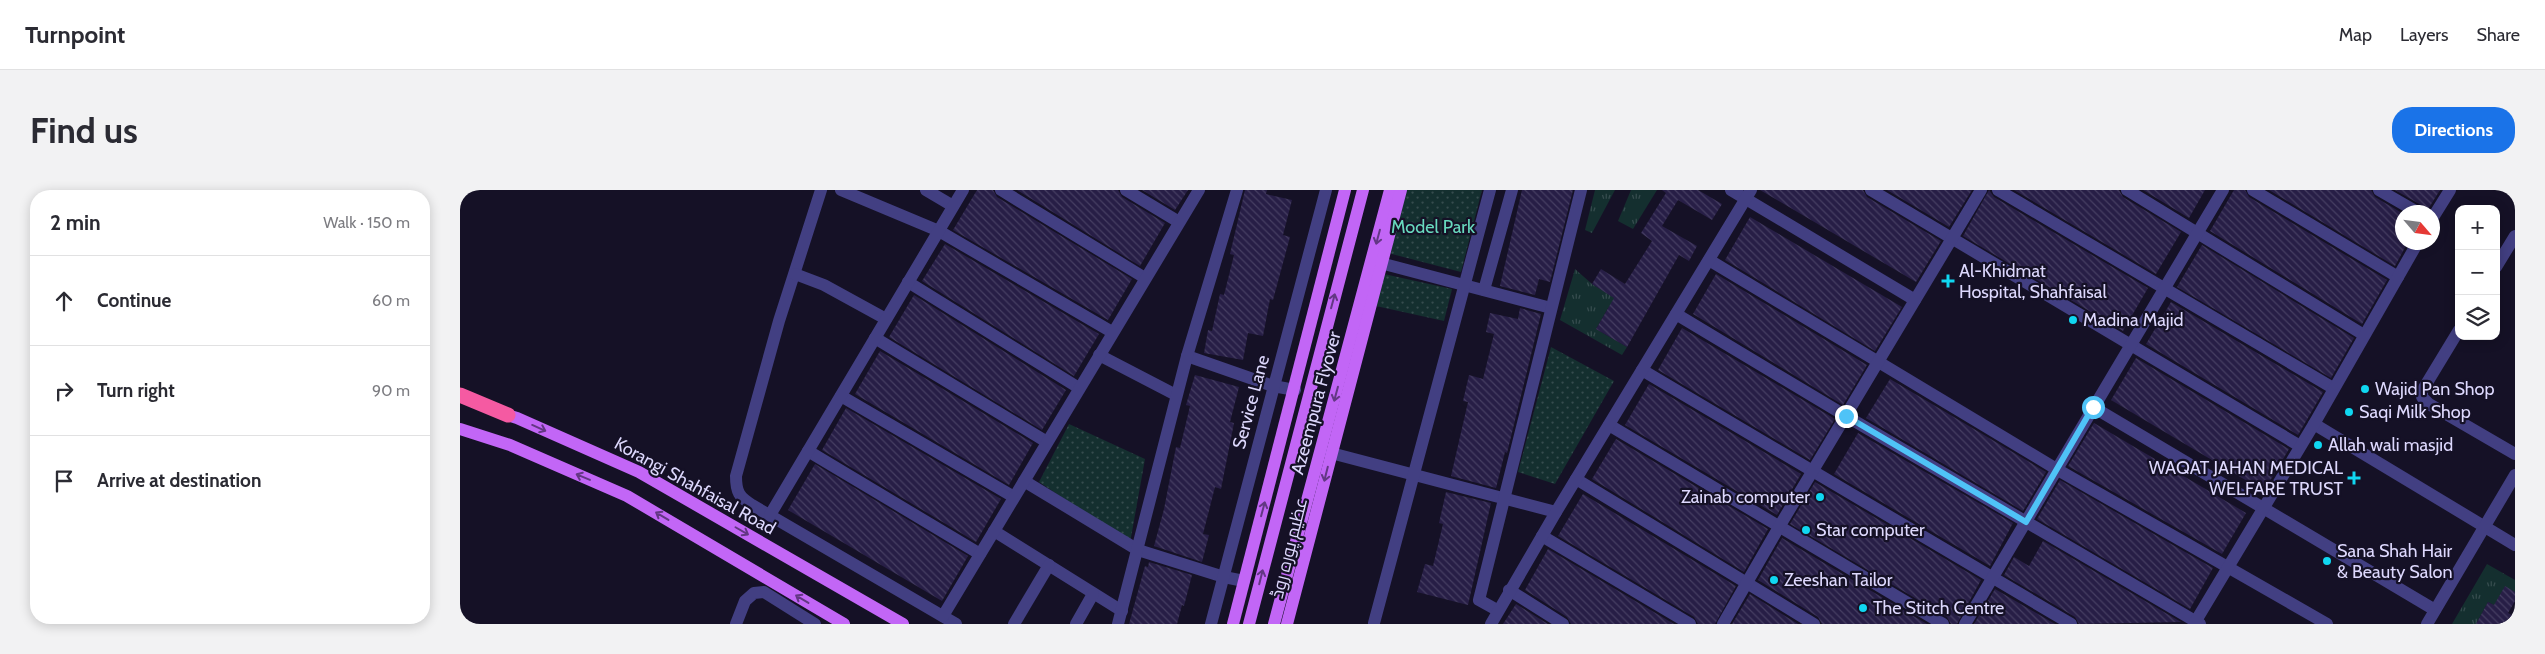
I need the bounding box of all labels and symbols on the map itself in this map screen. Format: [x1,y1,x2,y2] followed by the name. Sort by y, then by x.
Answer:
[2395,205,2440,250] north arrow
[1391,216,1476,238] park label: Model Park
[1372,229,1382,245] one-way arrow
[1959,260,2107,303] place label: Al-Khidmat Hospital, Shahfaisal
[1941,274,1955,288] marker: Al-Khidmat Hospital, Shahfaisal
[1329,293,1338,309] one-way arrow
[2083,309,2183,331] place label: Madina Majid
[2067,314,2079,326] marker: Madina Majid
[1286,329,1346,477] street label: Azeempura Flyover
[1228,353,1274,451] street label: Service Lane
[2375,378,2495,400] place label: Wajid Pan Shop
[2359,383,2371,395] marker: Wajid Pan Shop
[1331,386,1340,402] one-way arrow
[2082,396,2105,419] route start
[2359,401,2471,423] place label: Saqi Milk Shop
[1835,405,1858,428] route end
[2343,406,2355,418] marker: Saqi Milk Shop
[531,423,546,433] one-way arrow
[610,432,780,540] street label: Korangi Shahfaisal Road
[2328,434,2453,456] place label: Allah wali masjid
[2312,439,2324,451] marker: Allah wali masjid
[2149,457,2343,500] place label: WAQAT JAHAN MEDICAL WELFARE TRUST
[1321,465,1330,481] one-way arrow
[576,471,591,481] one-way arrow
[2347,471,2361,485] marker: WAQAT JAHAN MEDICAL WELFARE TRUST
[1681,486,1810,508] place label: Zainab computer
[1814,491,1826,503] marker: Zainab computer
[1266,495,1313,601] street label: عظیم پورہ روڈ
[1259,502,1268,518] one-way arrow
[656,511,670,521] one-way arrow
[1816,519,1925,541] place label: Star computer
[1800,524,1812,536] marker: Star computer
[735,527,749,537] one-way arrow
[2337,540,2453,583] place label: Sana Shah Hair & Beauty Salon
[2321,555,2333,567] marker: Sana Shah Hair & Beauty Salon
[1257,569,1266,585] one-way arrow
[1784,569,1893,591] place label: Zeeshan Tailor
[1768,574,1780,586] marker: Zeeshan Tailor
[795,594,809,604] one-way arrow
[1873,597,2004,619] place label: The Stitch Centre
[1857,602,1869,614] marker: The Stitch Centre

